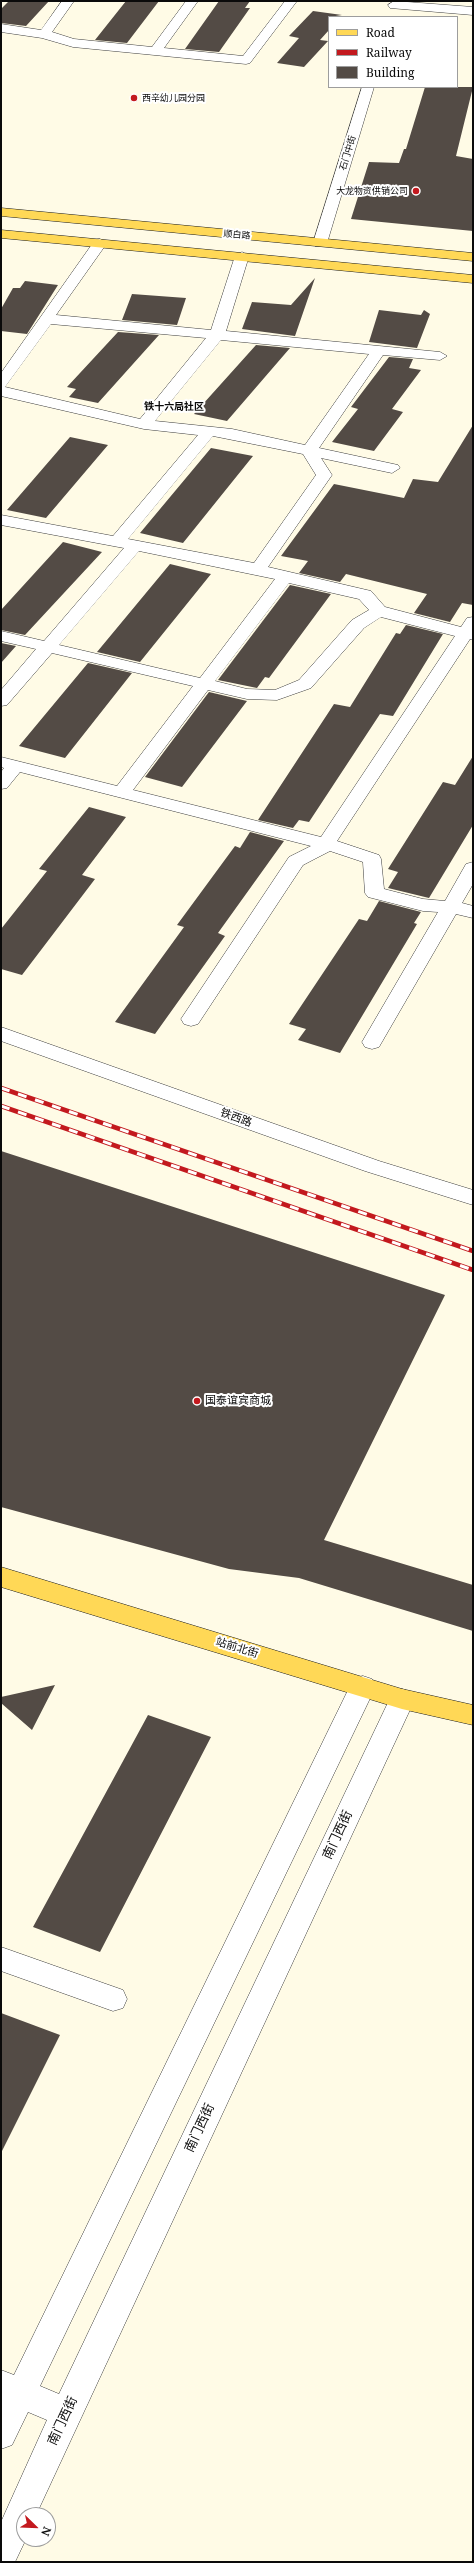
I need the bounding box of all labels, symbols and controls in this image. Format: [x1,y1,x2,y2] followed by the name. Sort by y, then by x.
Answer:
[328,16,458,88] legend
[366,24,395,41] text: Road
[366,44,412,61] text: Railway
[366,64,414,81] text: Building
[129,93,139,103] marker: 西辛幼儿园分园
[142,93,205,103] place label: 西辛幼儿园分园
[338,134,358,172] street label: 石门中街
[336,186,408,196] place label: 大龙物资供销公司
[411,186,421,196] marker: 大龙物资供销公司
[223,228,251,242] street label: 顺白路
[144,401,204,413] district label: 铁十六局社区
[218,1106,254,1130] street label: 铁西路
[205,1394,271,1408] place label: 国泰谊宾商城
[192,1396,202,1406] marker: 国泰谊宾商城
[214,1635,260,1661] street label: 站前北街
[320,1808,356,1862] street label: 南门西街
[182,2101,218,2155] street label: 南门西街
[45,2394,81,2448] street label: 南门西街
[16,2507,56,2547] north arrow
[38,2525,55,2538] text: N

